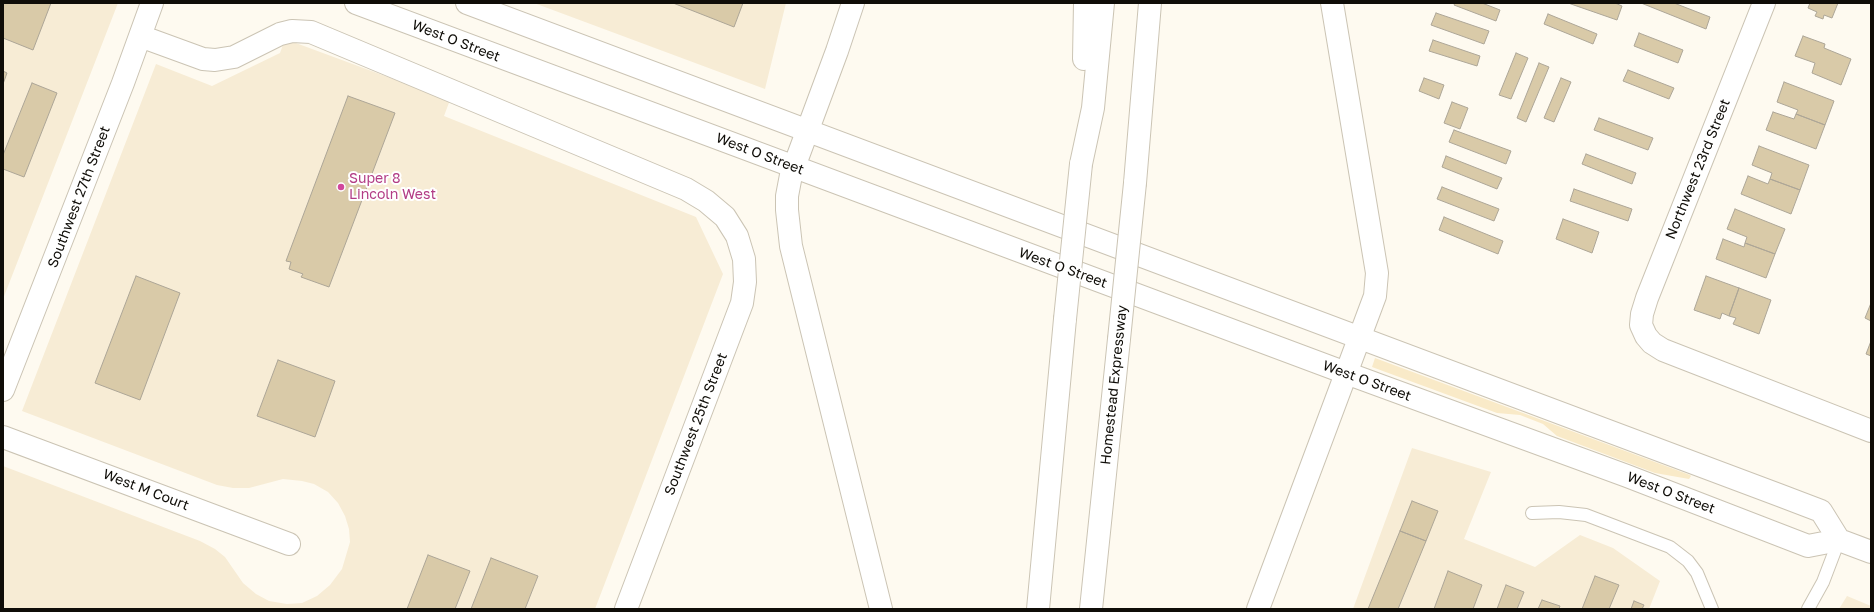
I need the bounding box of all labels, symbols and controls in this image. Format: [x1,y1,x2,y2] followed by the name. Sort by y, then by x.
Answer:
[410,17,502,65] street label: West O Street
[1662,96,1734,242] street label: Northwest 23rd Street
[44,124,114,270] street label: Southwest 27th Street
[714,130,806,178] street label: West O Street
[349,171,436,204] place label: Super 8 Lincoln West
[336,182,346,192] marker: Super 8 Lincoln West
[1017,244,1109,292] street label: West O Street
[1097,304,1131,466] street label: Homestead Expressway
[661,350,731,498] street label: Southwest 25th Street
[1321,357,1413,405] street label: West O Street
[101,466,191,514] street label: West M Court
[1625,469,1717,517] street label: West O Street

